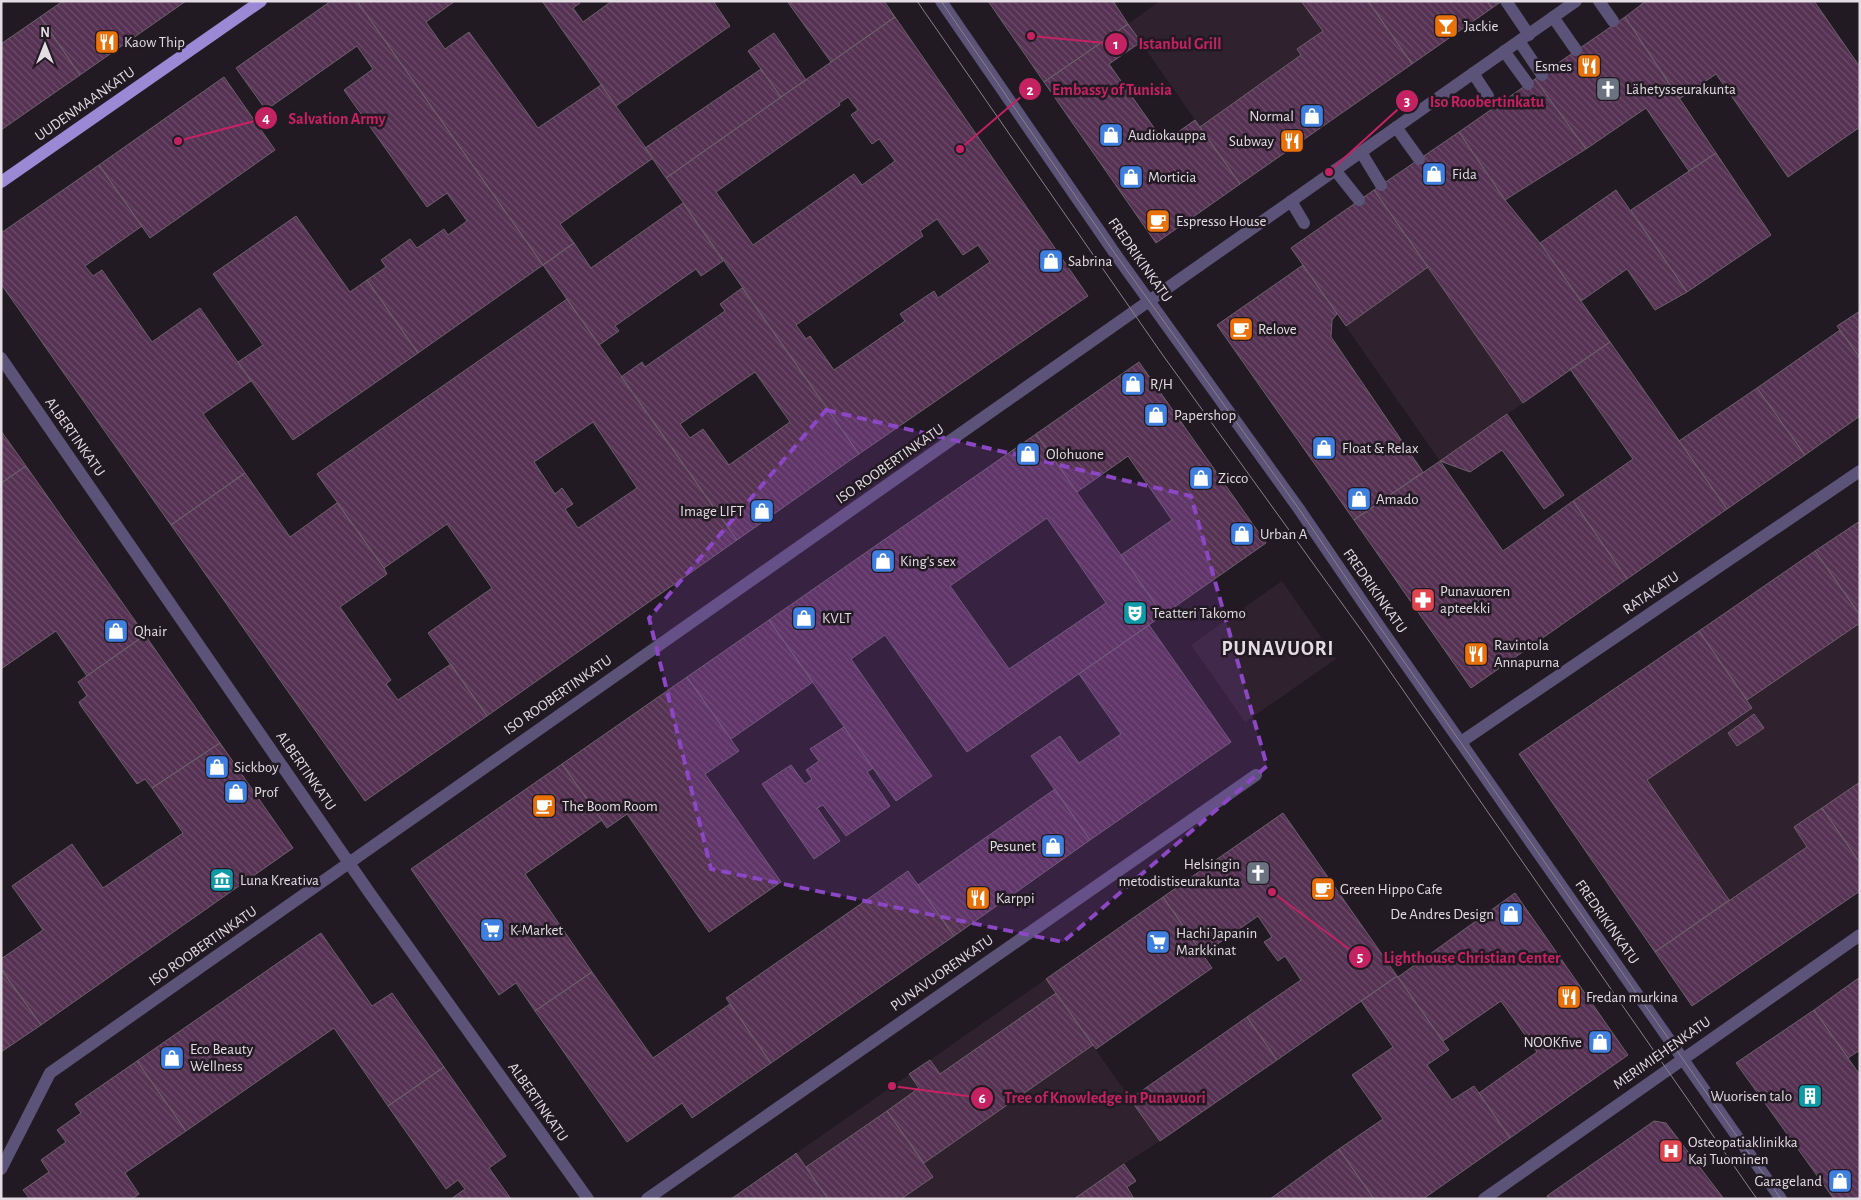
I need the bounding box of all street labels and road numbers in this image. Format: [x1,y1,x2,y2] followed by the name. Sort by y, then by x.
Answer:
[32,64,138,144] street label: UUDENMAANKATU
[1105,215,1175,305] street label: FREDRIKINKATU
[42,395,108,479] street label: ALBERTINKATU
[833,421,947,507] street label: ISO ROOBERTINKATU
[1340,546,1410,636] street label: FREDRIKINKATU
[1620,569,1682,617] street label: RATAKATU
[501,652,615,738] street label: ISO ROOBERTINKATU
[273,729,339,813] street label: ALBERTINKATU
[1572,877,1642,967] street label: FREDRIKINKATU
[146,903,260,989] street label: ISO ROOBERTINKATU
[888,932,996,1014] street label: PUNAVUORENKATU
[1611,1014,1713,1092] street label: MERIMIEHENKATU
[505,1060,571,1144] street label: ALBERTINKATU

